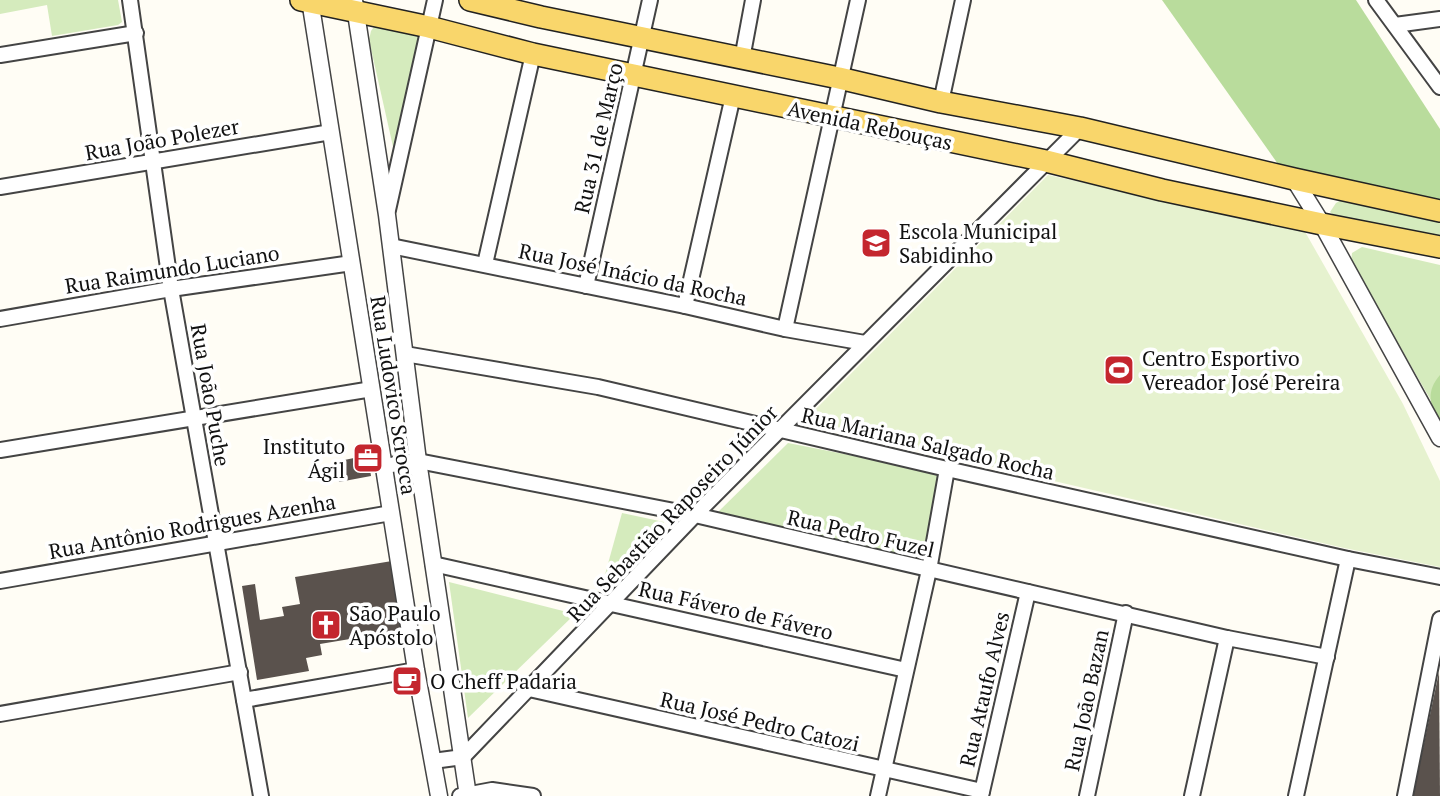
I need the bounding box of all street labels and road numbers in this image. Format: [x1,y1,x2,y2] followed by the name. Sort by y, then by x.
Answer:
[567,60,629,216] street label: Rua 31 de Março
[785,94,955,156] street label: Avenida Rebouças
[83,112,241,166] street label: Rua João Polezer
[516,236,750,312] street label: Rua José Inácio da Rocha
[63,238,281,300] street label: Rua Raimundo Luciano
[364,293,424,497] street label: Rua Ludovico Scrocca
[185,321,237,469] street label: Rua João Puche
[561,398,783,628] street label: Rua Sebastião Raposeiro Júnior
[799,400,1058,486] street label: Rua Mariana Salgado Rocha
[46,487,338,565] street label: Rua Antônio Rodrigues Azenha
[785,502,937,564] street label: Rua Pedro Fuzel
[636,574,836,646] street label: Rua Fávero de Fávero
[953,609,1015,769] street label: Rua Ataufo Alves
[1057,626,1115,773] street label: Rua João Bazan
[658,684,862,758] street label: Rua José Pedro Catozi

